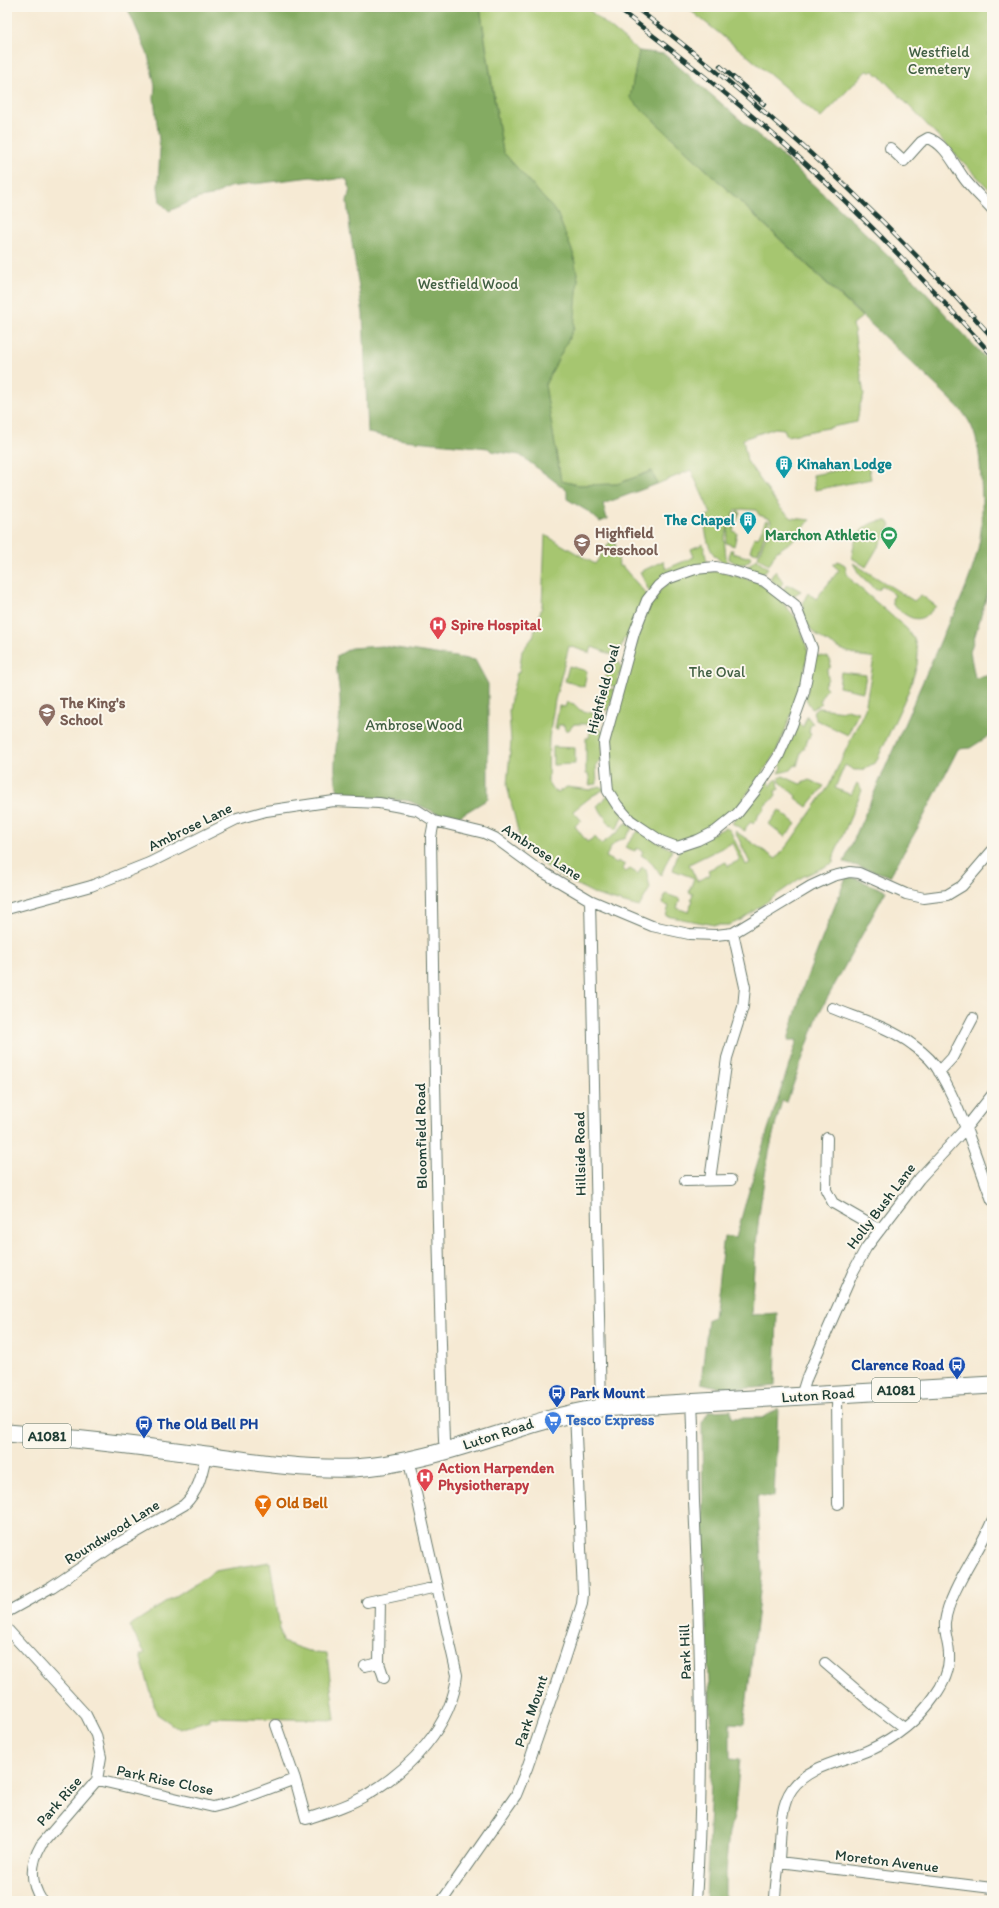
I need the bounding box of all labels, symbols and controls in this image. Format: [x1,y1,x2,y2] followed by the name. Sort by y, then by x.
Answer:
[908,43,970,78] park label: Westfield Cemetery
[418,275,518,293] park label: Westfield Wood
[774,454,794,479] building icon: Kinahan Lodge
[797,455,892,474] place label: Kinahan Lodge
[738,510,758,535] building icon: The Chapel
[663,511,736,530] place label: The Chapel
[595,524,659,559] place label: Highfield Preschool
[879,525,899,550] sports icon: Marchon Athletic
[765,526,876,544] place label: Marchon Athletic
[572,532,592,557] school or university icon: Highfield Preschool
[428,615,448,640] hospital icon: Spire Hospital
[451,616,542,635] place label: Spire Hospital
[582,642,624,736] street label: Highfield Oval
[689,663,746,681] park label: The Oval
[59,694,126,729] place label: The King's School
[37,702,57,727] school or university icon: The King's School
[366,716,462,734] park label: Ambrose Wood
[145,799,235,855] street label: Ambrose Lane
[499,820,585,884] street label: Ambrose Lane
[411,1083,431,1189] street label: Bloomfield Road
[570,1112,590,1196] street label: Hillside Road
[843,1159,919,1253] street label: Holly Bush Lane
[947,1355,967,1380] bus stop icon: Clarence Road
[851,1356,945,1374] place label: Clarence Road
[872,1378,920,1402] road number: A1081
[547,1383,567,1408] bus stop icon: Park Mount
[781,1383,855,1407] street label: Luton Road
[570,1384,645,1402] place label: Park Mount
[543,1410,563,1435] supermarket icon: Tesco Express
[565,1411,655,1430] place label: Tesco Express
[134,1414,154,1439] bus stop icon: The Old Bell PH
[460,1414,536,1454] street label: Luton Road
[156,1415,258,1433] place label: The Old Bell PH
[23,1424,71,1448] road number: A1081
[437,1459,555,1495] place label: Action Harpenden Physiotherapy
[415,1467,435,1492] hospital icon: Action Harpenden Physiotherapy
[253,1493,273,1518] bar icon: Old Bell
[276,1494,329,1512] place label: Old Bell
[61,1496,163,1568] street label: Roundwood Lane
[675,1623,695,1680] street label: Park Hill
[510,1672,552,1749] street label: Park Mount
[115,1761,215,1799] street label: Park Rise Close
[33,1772,85,1830] street label: Park Rise
[834,1846,940,1876] street label: Moreton Avenue

